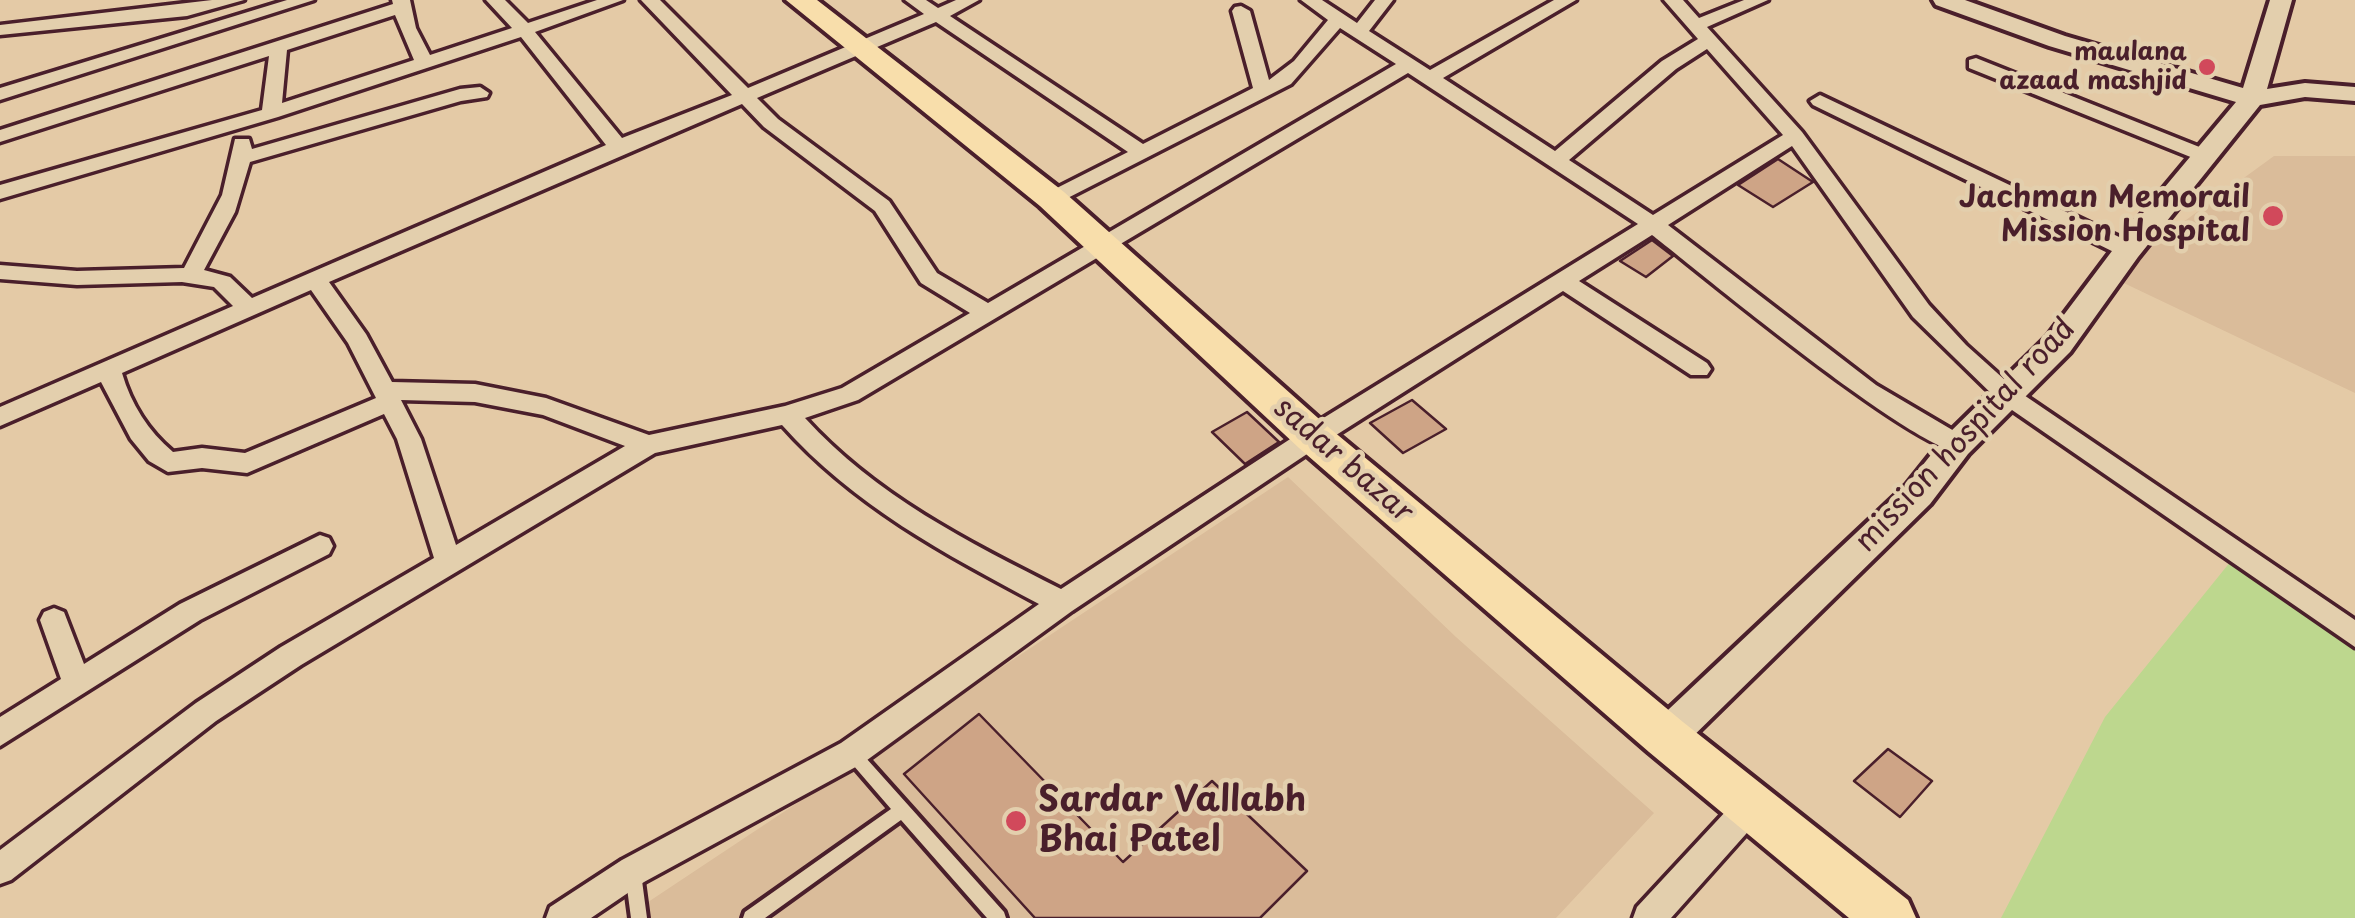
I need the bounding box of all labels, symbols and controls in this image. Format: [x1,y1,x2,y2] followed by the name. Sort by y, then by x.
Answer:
[1999,38,2187,97] place label: maulana azaad mashjid
[2196,56,2218,78] marker: maulana azaad mashjid
[1959,181,2250,252] place label: Jachman Memorail Mission Hospital
[2260,203,2286,229] marker: Jachman Memorail Mission Hospital
[1848,312,2084,560] street label: mission hospital road
[1266,391,1420,531] street label: sadar bazar
[1038,780,1306,862] place label: Sardar Vallabh Bhai Patel
[1003,808,1029,834] marker: Sardar Vallabh Bhai Patel

